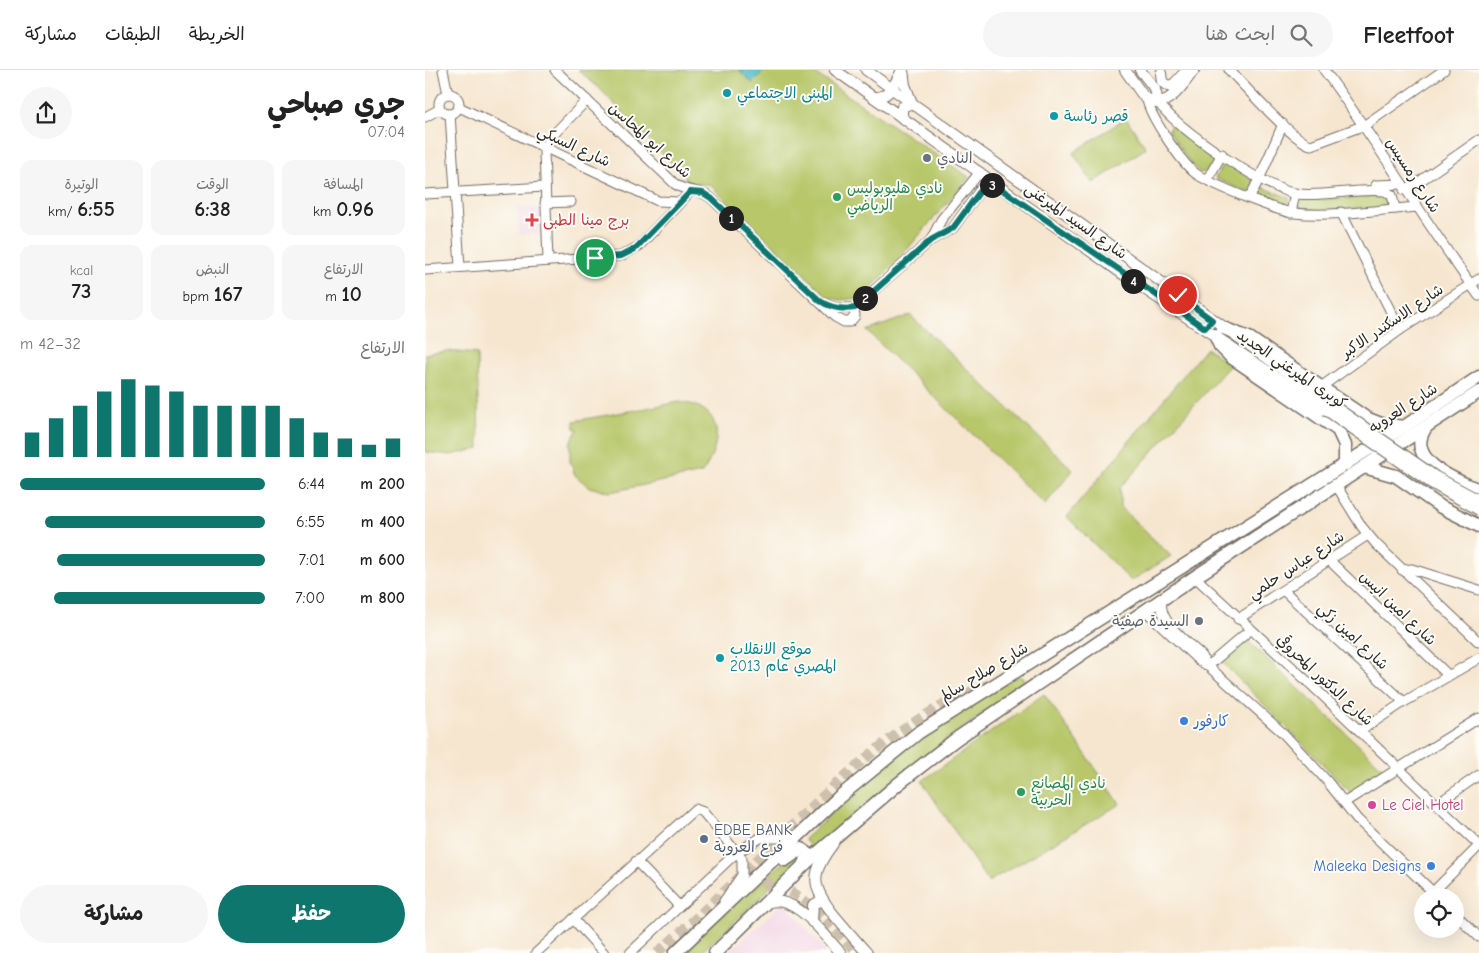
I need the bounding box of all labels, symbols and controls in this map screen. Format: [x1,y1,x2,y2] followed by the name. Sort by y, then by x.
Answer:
[983,12,1333,57] search box
[1287,21,1315,49] icon: search
[1363,21,1454,49] text: Fleetfoot
[1205,23,1275,45] text: ابحث هنا
[25,24,77,45] text: مشاركة
[105,24,161,45] text: الطبقات
[189,24,245,45] text: الخريطة
[737,84,833,106] place label: المبنى الاجتماعي
[20,87,72,139] button: share
[721,87,733,99] marker: المبنى الاجتماعي
[267,88,405,120] text: جري صباحي
[604,98,695,182] street label: شارع ابو المحاسن
[1064,107,1128,125] place label: قصر رئاسة
[1048,110,1060,122] marker: قصر رئاسة
[533,121,613,174] street label: شارع السبكي
[367,123,405,141] text: 07:04
[1381,134,1444,217] street label: شارع رمسيس
[937,149,973,169] place label: النادي
[921,152,933,164] marker: النادي
[979,172,1005,198] pin: 3
[65,176,98,193] text: الوتيرة
[196,176,229,193] text: الوقت
[324,176,363,193] text: المسافة
[989,177,996,194] text: 3
[847,179,942,218] place label: نادي هليوبوليس الرياضي
[1021,179,1131,264] street label: شارع السيد الميرغنى
[831,191,843,203] marker: نادي هليوبوليس الرياضي
[77,197,115,221] text: 6:55
[194,197,231,221] text: 6:38
[336,197,374,221] text: 0.96
[48,203,77,220] text: /km
[313,203,336,220] text: km
[719,206,743,230] pin: 1
[729,210,734,227] text: 1
[543,211,629,230] place label: برج مينا الطبى
[525,213,539,227] marker: برج مينا الطبى
[574,237,616,279] pin
[581,244,609,272] icon: arrive
[196,261,229,278] text: النبض
[324,261,363,278] text: الارتفاع
[70,262,93,279] text: kcal
[1121,268,1145,294] pin: 4
[1130,273,1137,290] text: 4
[1157,274,1199,316] pin
[72,279,91,303] text: 73
[1337,280,1447,363] street label: شارع الاسكندر الاكبر
[1164,281,1192,309] icon: check
[214,282,242,306] text: 167
[342,282,362,306] text: 10
[853,286,877,310] pin: 2
[183,288,214,305] text: bpm
[325,288,342,305] text: m
[862,290,869,307] text: 2
[1231,326,1350,416] street label: كوبرى الميرغني الجديد
[20,335,81,353] text: 32–42 m
[360,339,405,357] text: الارتفاع
[1365,379,1441,438] street label: شارع العروبه
[298,475,325,493] text: 6:44
[360,475,405,493] text: 200 m
[296,513,325,531] text: 6:55
[361,513,405,531] text: 400 m
[1245,527,1350,606] street label: شارع عباس حلمي
[298,551,325,569] text: 7:01
[360,551,405,569] text: 600 m
[1355,567,1440,650] street label: شارع امين انيس
[295,589,325,607] text: 7:00
[360,589,405,607] text: 800 m
[1311,599,1392,676] street label: شارع امين زكي
[1112,612,1189,630] place label: السيدة صفية
[1193,615,1205,627] marker: السيدة صفية
[1272,629,1378,730] street label: شارع الدكتور المحروقي
[937,639,1032,707] street label: شارع صلاح سالم
[730,640,837,677] place label: موقع الانقلاب المصري عام 2013
[714,652,726,664] marker: موقع الانقلاب المصري عام 2013
[1193,712,1229,731] place label: كارفور
[1178,715,1190,727] marker: كارفور
[1031,774,1106,809] place label: نادي المصانع الحربية
[1015,786,1027,798] marker: نادي المصانع الحربية
[1382,796,1464,814] place label: Le Ciel Hotel
[1366,799,1378,811] marker: Le Ciel Hotel
[714,821,793,857] place label: EDBE BANK فرع العروبة
[698,833,710,845] marker: EDBE BANK فرع العروبة
[1314,857,1421,875] place label: Maleeka Designs
[1425,860,1437,872] marker: Maleeka Designs
[20,885,208,943] button: مشاركة
[218,885,405,943] button: حفظ
[1414,888,1464,938] map controls
[1414,888,1464,938] button: locate

